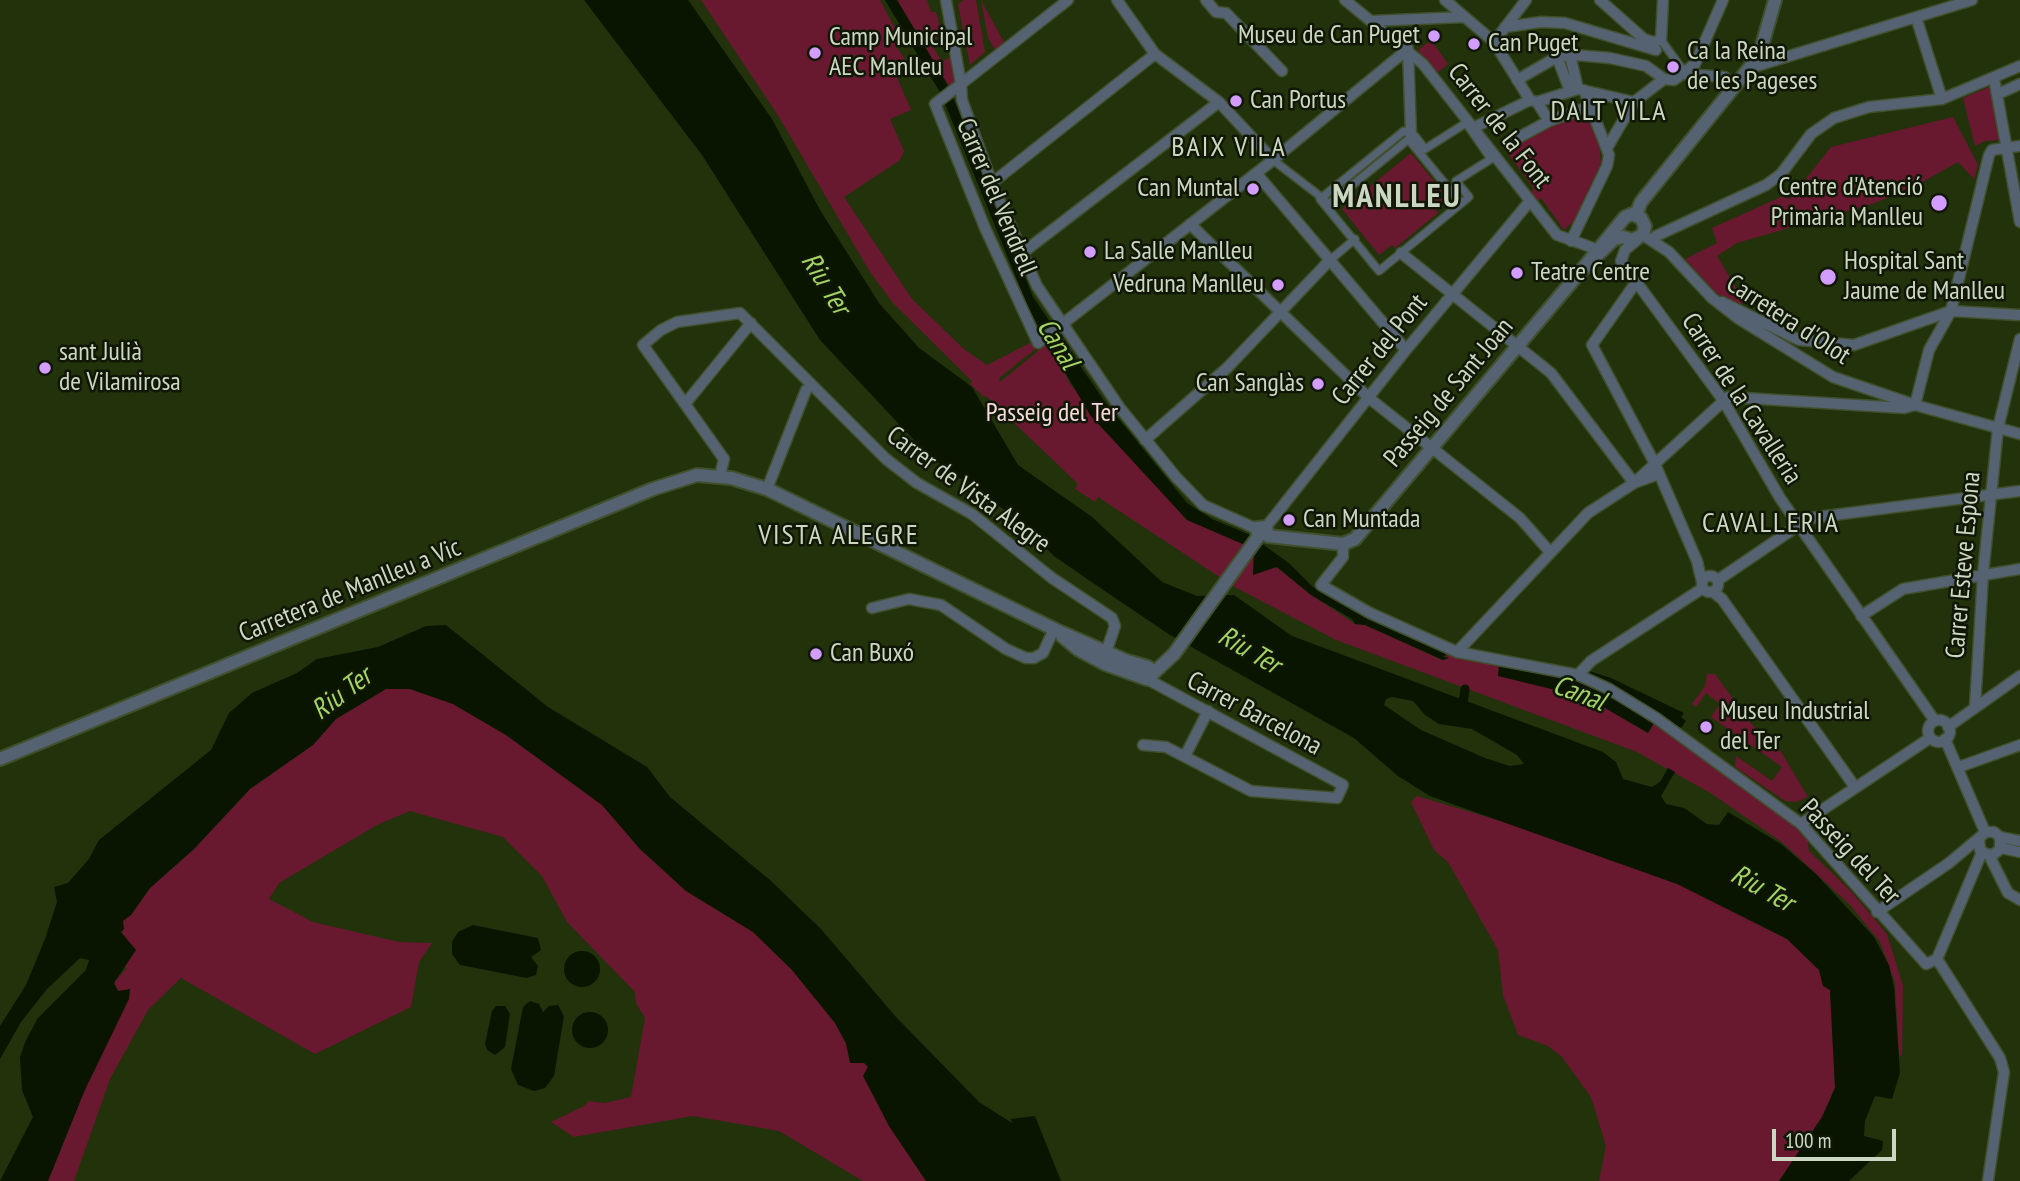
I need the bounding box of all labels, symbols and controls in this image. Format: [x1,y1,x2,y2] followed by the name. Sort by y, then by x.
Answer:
[1238,20,1420,52] place label: Museu de Can Puget
[829,22,972,84] place label: Camp Municipal AEC Manlleu
[1426,28,1442,44] marker: Museu de Can Puget
[1488,28,1578,60] place label: Can Puget
[1466,36,1482,52] marker: Can Puget
[1687,36,1817,98] place label: Ca la Reina de les Pageses
[807,45,823,61] marker: Camp Municipal AEC Manlleu
[1441,57,1557,195] street label: Carrer de la Font
[1665,59,1681,75] marker: Ca la Reina de les Pageses
[1250,85,1346,117] place label: Can Portus
[1228,93,1244,109] marker: Can Portus
[1552,95,1666,129] district label: DALT VILA
[949,114,1043,280] street label: Carrer del Vendrell
[1172,131,1286,165] district label: BAIX VILA
[1771,172,1923,234] place label: Centre d'Atenció Primària Manlleu
[1137,173,1239,205] place label: Can Muntal
[1333,178,1461,218] district label: MANLLEU
[1245,181,1261,197] marker: Can Muntal
[1929,193,1949,213] marker: Centre d'Atenció Primària Manlleu
[1104,236,1253,268] place label: La Salle Manlleu
[1082,244,1098,260] marker: La Salle Manlleu
[1844,246,2005,308] place label: Hospital Sant Jaume de Manlleu
[793,247,857,321] water label: Riu Ter
[1531,257,1650,289] place label: Teatre Centre
[1509,265,1525,281] marker: Teatre Centre
[1818,267,1838,287] marker: Hospital Sant Jaume de Manlleu
[1720,268,1856,372] street label: Carretera d'Olot
[1113,269,1264,301] place label: Vedruna Manlleu
[1270,277,1286,293] marker: Vedruna Manlleu
[1326,288,1434,412] street label: Carrer del Pont
[1674,308,1808,490] street label: Carrer de la Cavalleria
[1029,312,1085,376] water label: Canal
[1378,312,1520,474] street label: Passeig de Sant Joan
[59,337,181,398] place label: sant Julià de Vilamirosa
[37,360,53,376] marker: sant Julià de Vilamirosa
[1196,368,1304,400] place label: Can Sanglàs
[1310,376,1326,392] marker: Can Sanglàs
[986,398,1118,430] park label: Passeig del Ter
[880,420,1056,560] street label: Carrer de Vista Alegre
[1940,470,1988,660] street label: Carrer Esteve Espona
[1303,504,1420,536] place label: Can Muntada
[1703,507,1839,541] district label: CAVALLERIA
[1281,512,1297,528] marker: Can Muntada
[760,519,918,553] district label: VISTA ALEGRE
[235,532,465,650] street label: Carretera de Manlleu a Vic
[1212,620,1286,682] water label: Riu Ter
[830,638,914,670] place label: Can Buxó
[808,646,824,662] marker: Can Buxó
[305,661,379,727] water label: Riu Ter
[1181,665,1327,763] street label: Carrer Barcelona
[1548,669,1610,719] water label: Canal
[1720,696,1869,758] place label: Museu Industrial del Ter
[1698,719,1714,735] marker: Museu Industrial del Ter
[1793,793,1907,911] street label: Passeig del Ter
[1725,858,1799,920] water label: Riu Ter
[1775,1114,1899,1158] scale bar
[1785,1127,1831,1154] text: 100 m

